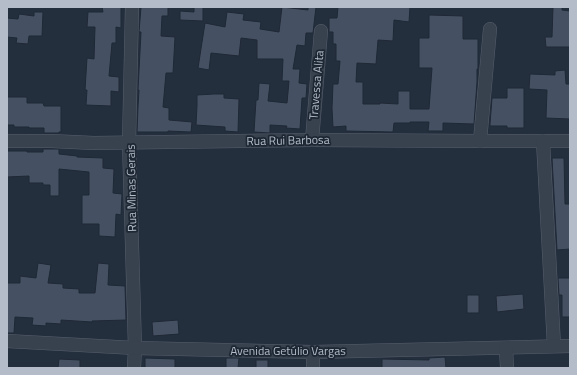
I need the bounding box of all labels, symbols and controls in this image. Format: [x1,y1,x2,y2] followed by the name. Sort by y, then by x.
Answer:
[303,49,329,121] street label: Travessa Alita
[246,130,330,150] street label: Rua Rui Barbosa
[121,144,141,232] street label: Rua Minas Gerais
[230,341,346,360] street label: Avenida Getúlio Vargas

